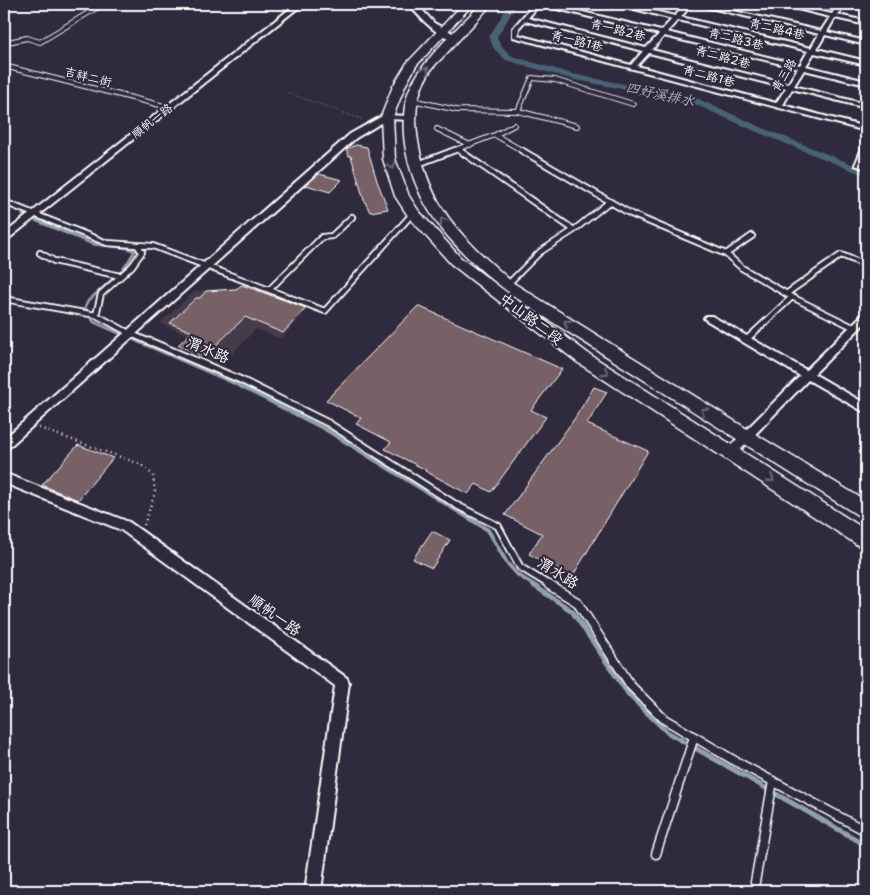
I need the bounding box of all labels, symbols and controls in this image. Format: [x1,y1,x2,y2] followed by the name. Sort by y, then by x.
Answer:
[589,15,647,45] street label: 青一路2巷
[748,15,806,43] street label: 青二路4巷
[707,24,765,54] street label: 青二路3巷
[549,27,605,55] street label: 青一路1巷
[694,42,752,72] street label: 青二路2巷
[768,55,800,95] street label: 青三路
[681,61,737,91] street label: 青二路1巷
[63,63,113,91] street label: 吉祥二街
[421,67,429,76] one-way arrow
[624,78,697,110] water label: 四好溪排水
[128,100,176,142] street label: 順帆一路
[386,161,396,169] one-way arrow
[440,217,449,227] one-way arrow
[495,288,567,350] street label: 中山路二段
[564,320,573,330] one-way arrow
[183,332,233,368] street label: 渭水路
[599,366,609,375] one-way arrow
[701,407,710,417] one-way arrow
[766,473,775,482] one-way arrow
[534,553,582,593] street label: 渭水路
[245,589,305,641] street label: 順帆一路

